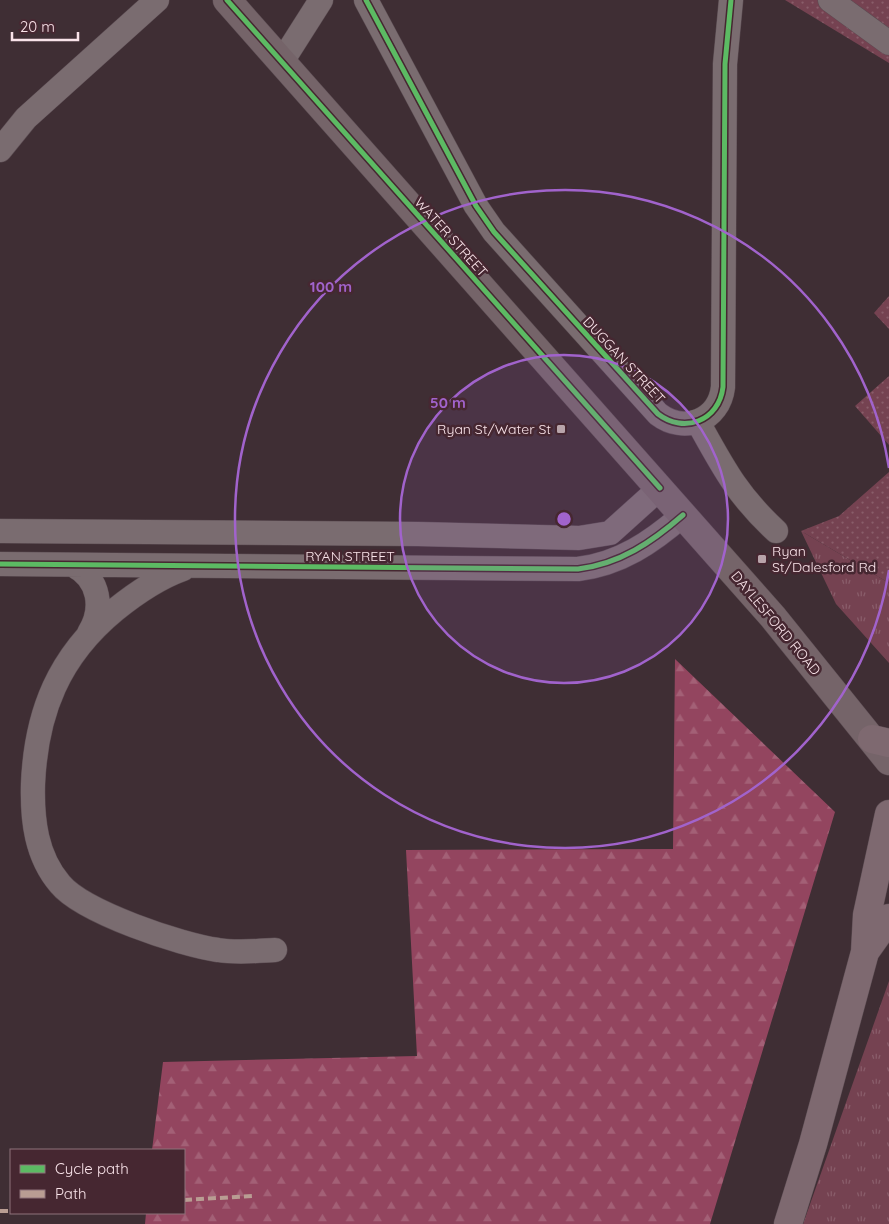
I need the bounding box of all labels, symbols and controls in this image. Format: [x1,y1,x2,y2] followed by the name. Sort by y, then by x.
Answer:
[12,10,79,42] scale bar
[20,17,55,36] text: 20 m
[410,193,492,281] street label: WATER STREET
[310,277,352,296] text: 100 m
[579,313,669,407] street label: DUGGAN STREET
[430,393,466,412] text: 50 m
[437,420,551,438] place label: Ryan St/Water St
[555,423,567,435] marker: Ryan St/Water St
[555,510,573,528] centre of rings
[772,542,876,576] place label: Ryan St/Dalesford Rd
[305,547,395,565] street label: RYAN STREET
[756,553,768,565] marker: Ryan St/Dalesford Rd
[727,567,825,679] street label: DAYLESFORD ROAD
[10,1149,185,1214] legend
[55,1159,129,1178] text: Cycle path
[55,1184,87,1203] text: Path

